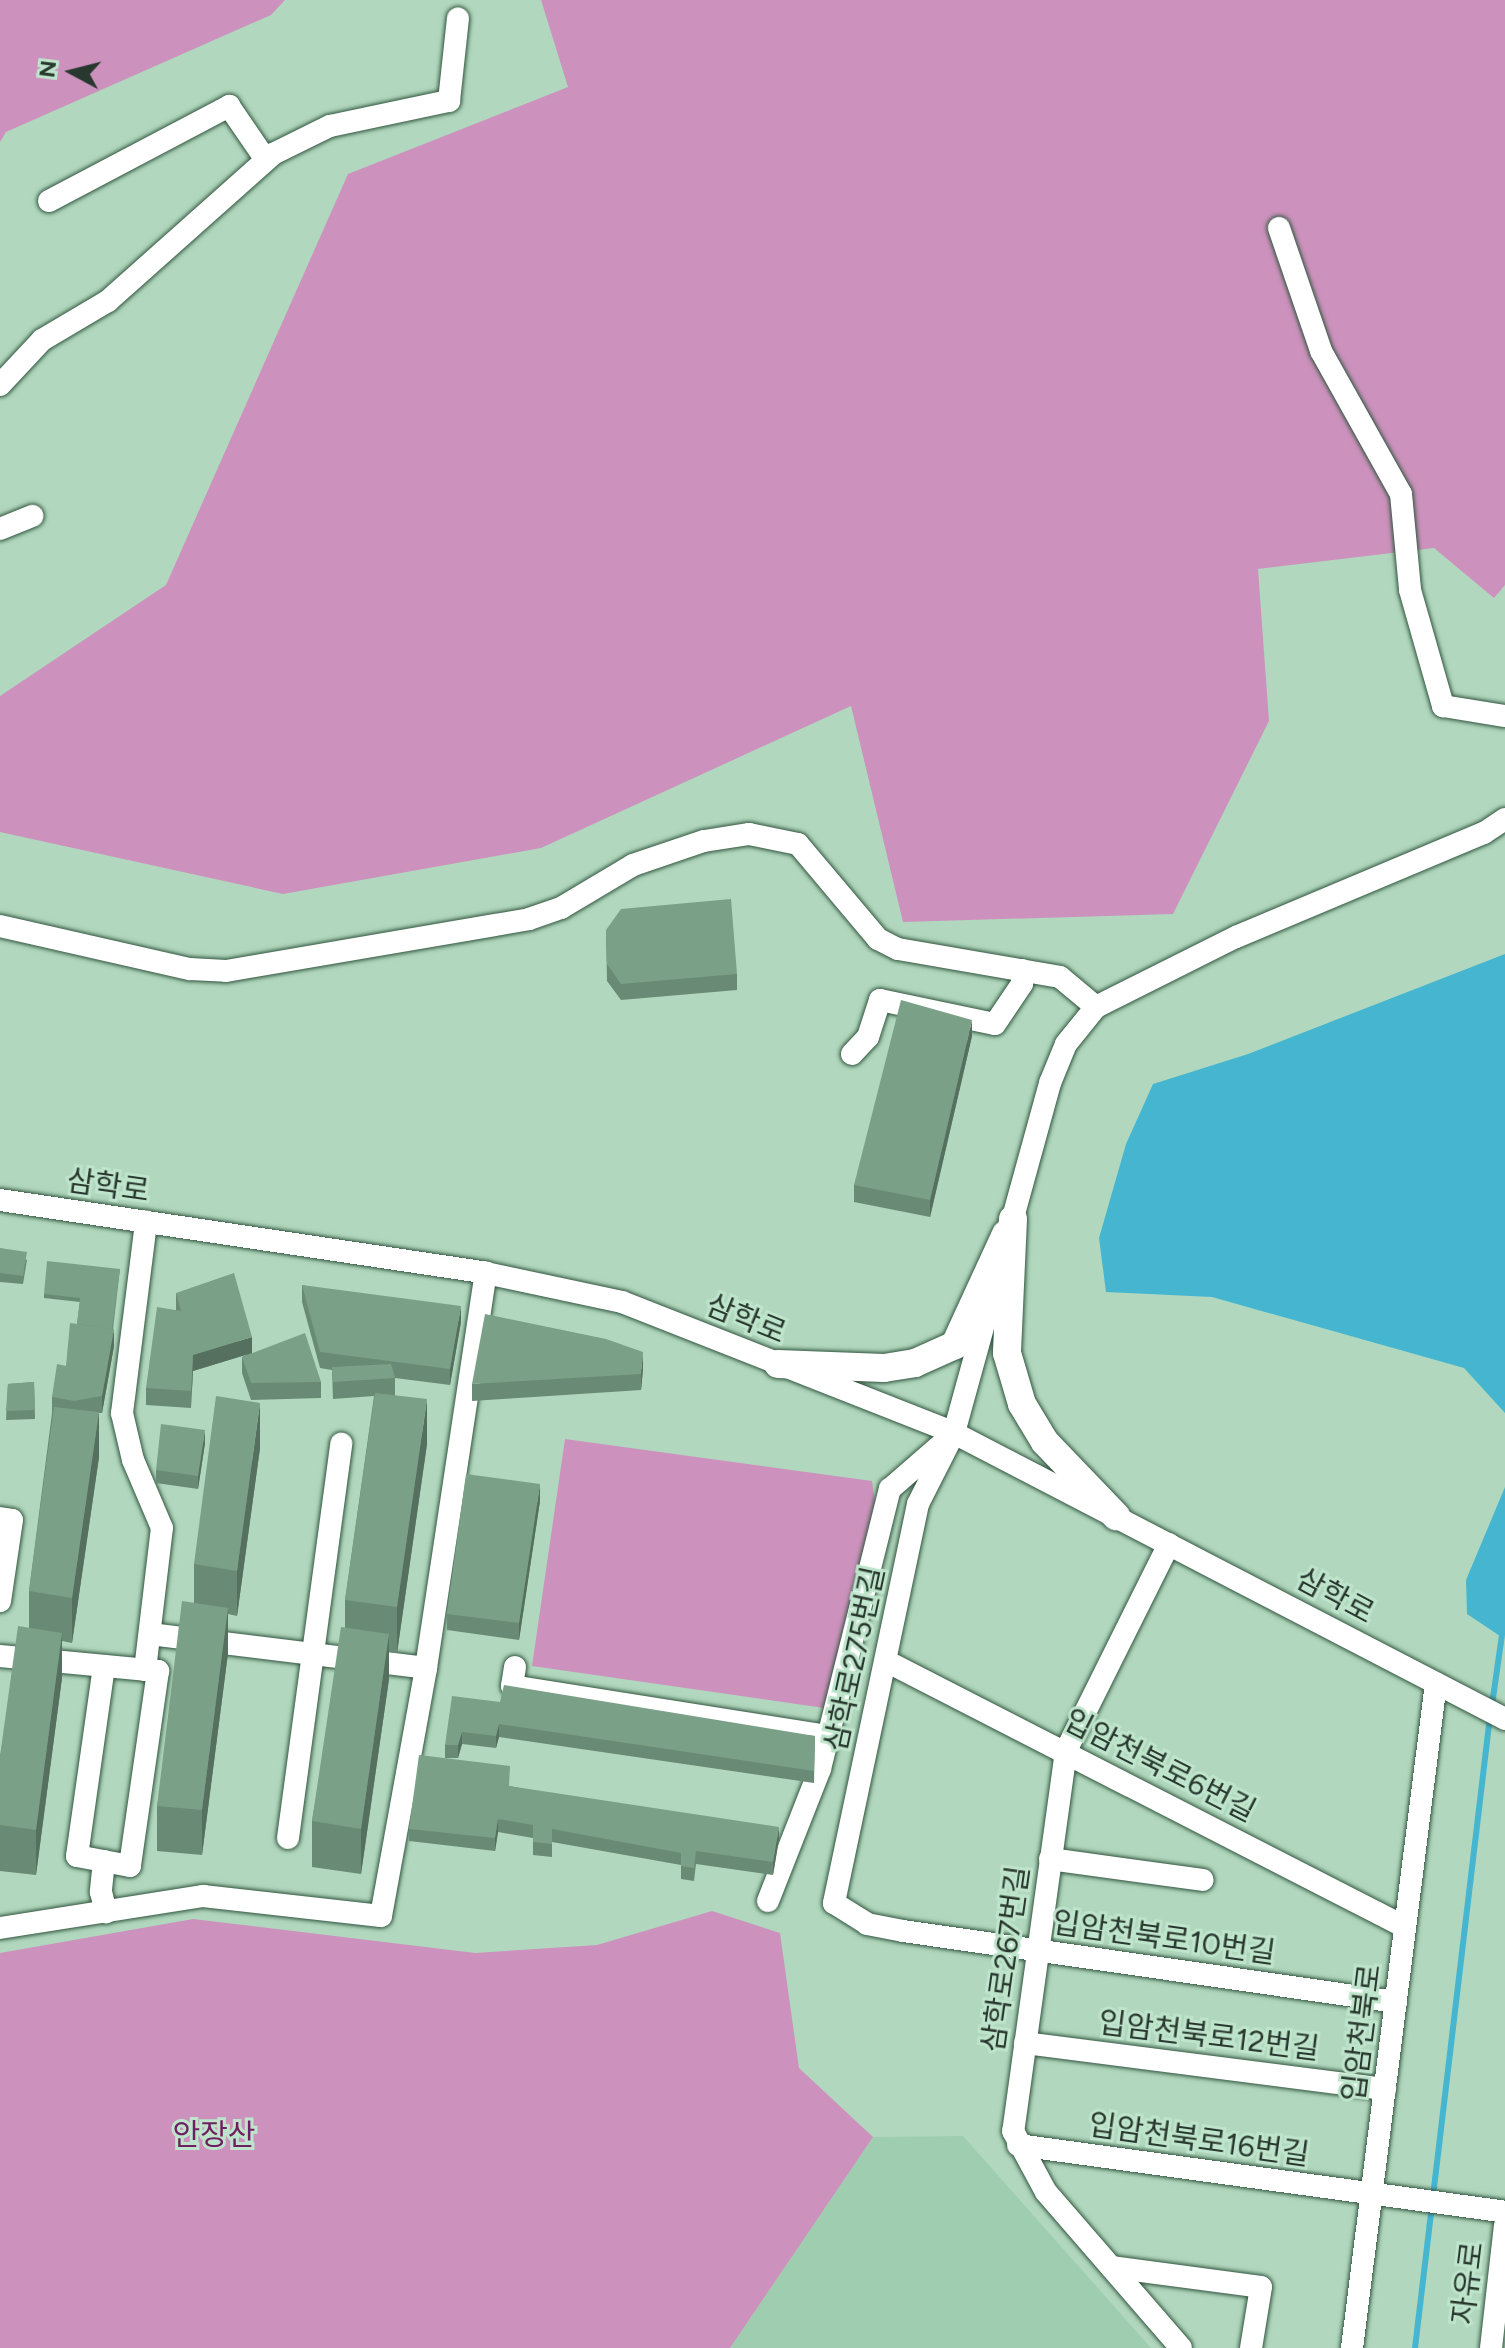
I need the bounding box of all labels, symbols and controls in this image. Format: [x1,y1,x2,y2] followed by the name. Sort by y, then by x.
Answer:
[32,32,112,112] north arrow
[33,59,62,79] text: N
[64,1162,152,1210] street label: 삼학로
[701,1287,791,1351] street label: 삼학로
[1290,1561,1380,1631] street label: 삼학로
[818,1563,892,1755] street label: 삼학로275번길
[1058,1702,1262,1830] street label: 입암천북로6번길
[975,1863,1037,2055] street label: 삼학로267번길
[1050,1905,1278,1971] street label: 입암천북로10번길
[1336,1962,1388,2104] street label: 입암천북로
[1096,2005,1322,2067] street label: 입암천북로12번길
[1086,2107,1312,2173] street label: 입암천북로16번길
[173,2117,255,2153] park label: 안장산
[1445,2240,1491,2326] street label: 자유로

